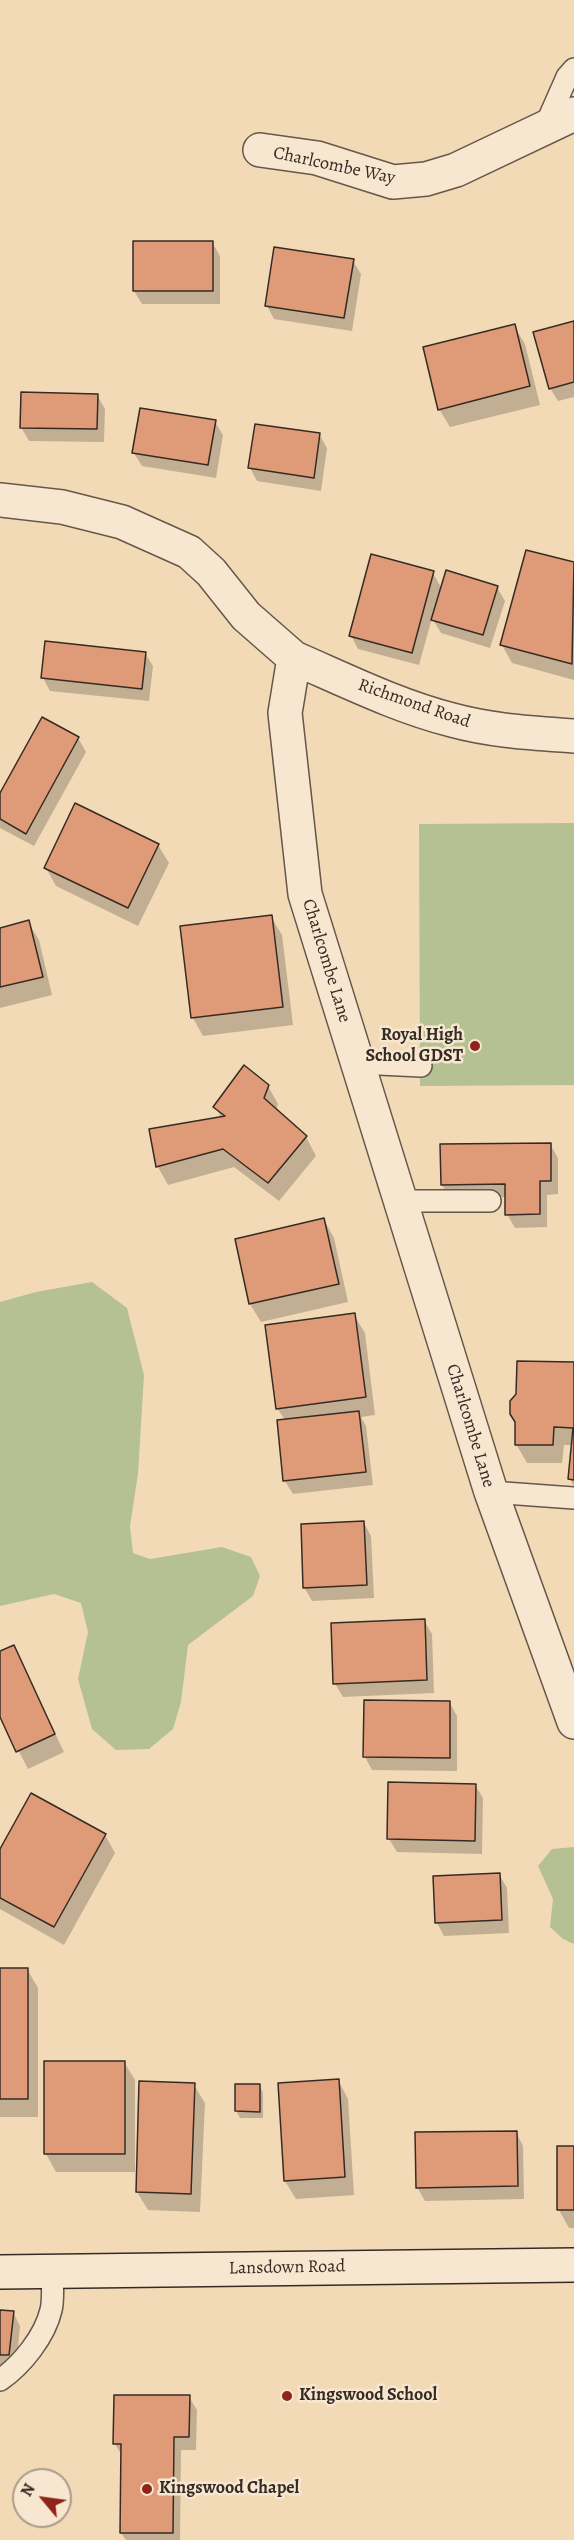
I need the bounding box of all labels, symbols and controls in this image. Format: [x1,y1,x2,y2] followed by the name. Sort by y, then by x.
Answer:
[271,143,397,189] street label: Charlcombe Way
[355,675,473,733] street label: Richmond Road
[297,897,355,1025] street label: Charlcombe Lane
[366,1025,463,1068] place label: Royal High School GDST
[468,1039,482,1053] marker: Royal High School GDST
[441,1362,499,1490] street label: Charlcombe Lane
[229,2256,345,2280] street label: Lansdown Road
[299,2385,437,2407] place label: Kingswood School
[280,2389,294,2403] marker: Kingswood School
[12,2468,72,2528] north arrow
[159,2478,299,2500] place label: Kingswood Chapel
[16,2480,40,2501] text: N
[140,2482,154,2496] marker: Kingswood Chapel

